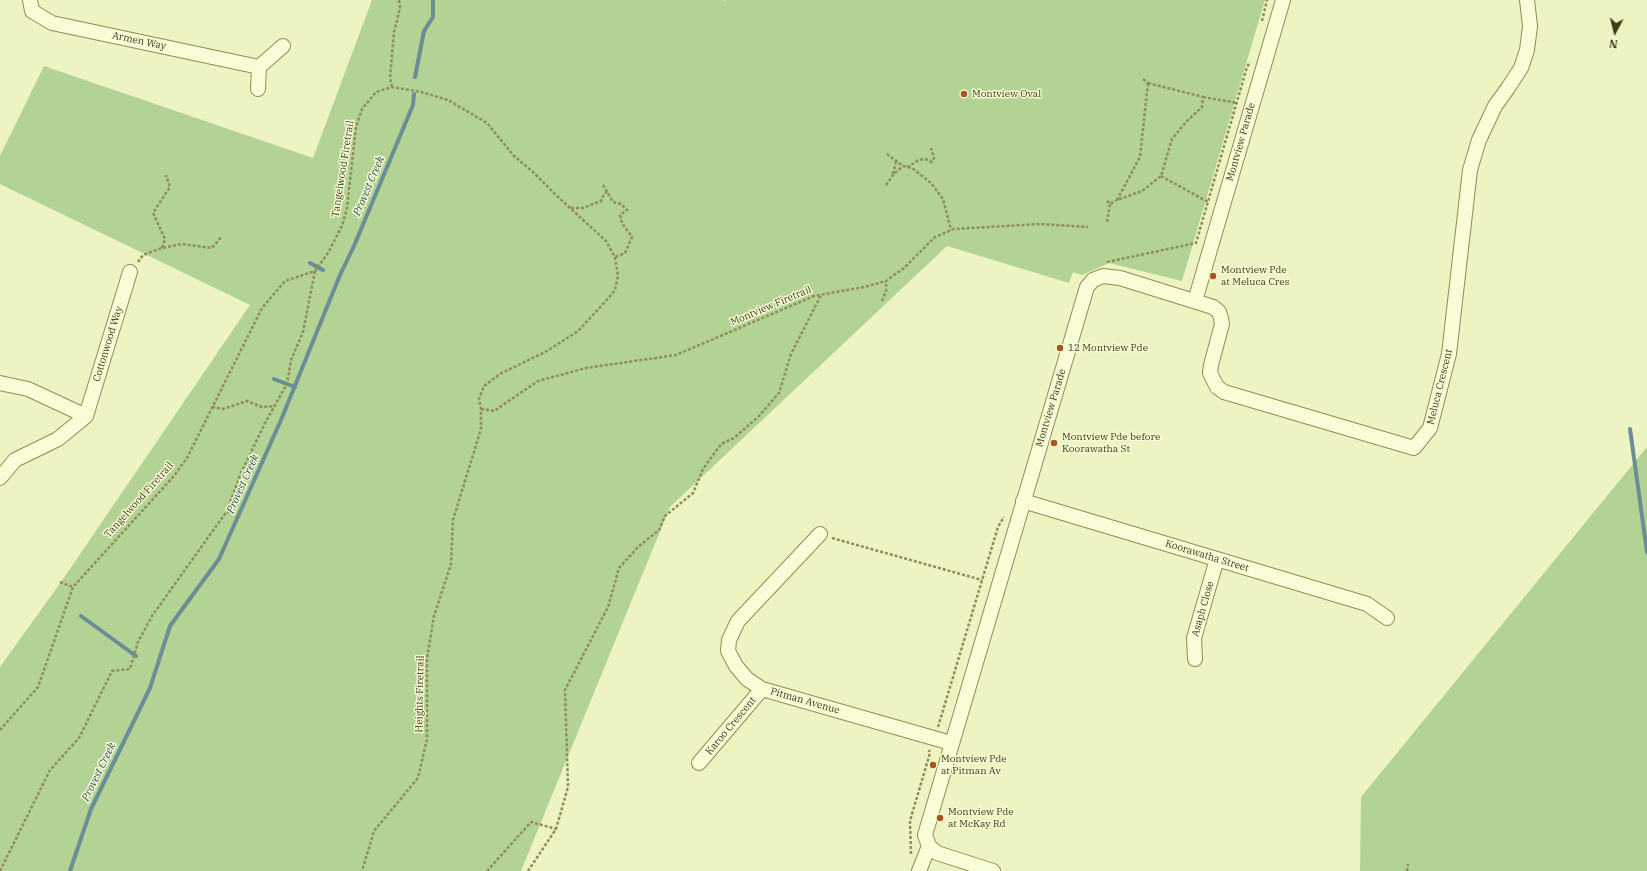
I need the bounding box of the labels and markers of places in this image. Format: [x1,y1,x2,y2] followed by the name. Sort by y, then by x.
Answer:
[972,88,1041,100] place label: Montview Oval
[959,89,969,99] marker: Montview Oval
[1221,264,1289,288] place label: Montview Pde at Meluca Cres
[1208,271,1218,281] marker: Montview Pde at Meluca Cres
[1068,342,1148,354] place label: 12 Montview Pde
[1055,343,1065,353] marker: 12 Montview Pde
[1062,431,1160,454] place label: Montview Pde before Koorawatha St
[1049,438,1059,448] marker: Montview Pde before Koorawatha St
[941,753,1007,776] place label: Montview Pde at Pitman Av
[928,760,938,770] marker: Montview Pde at Pitman Av
[948,806,1014,830] place label: Montview Pde at McKay Rd
[935,813,945,823] marker: Montview Pde at McKay Rd

